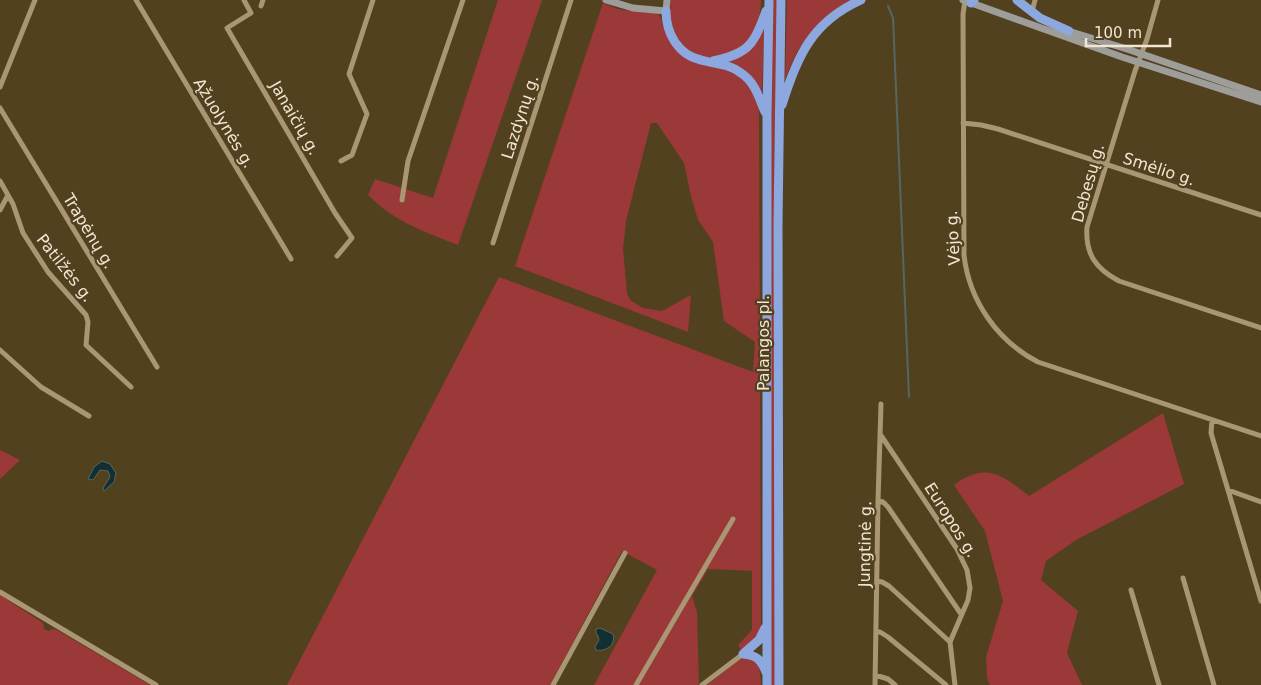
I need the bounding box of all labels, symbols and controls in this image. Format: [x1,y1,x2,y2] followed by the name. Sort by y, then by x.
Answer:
[1086,15,1170,47] scale bar
[1094,24,1142,42] text: 100 m
[497,73,543,161] street label: Lazdynų g.
[190,74,258,172] street label: Ąžuolynės g.
[266,77,324,159] street label: Janaičių g.
[1068,141,1108,225] street label: Debesų g.
[1121,148,1197,190] street label: Smėlio g.
[59,189,119,272] street label: Trapėnų g.
[942,210,964,266] street label: Vėjo g.
[33,230,97,306] street label: Patilžės g.
[754,295,773,391] street label: Palangos pl.
[920,479,982,561] street label: Europos g.
[855,501,875,588] street label: Jungtinė g.

